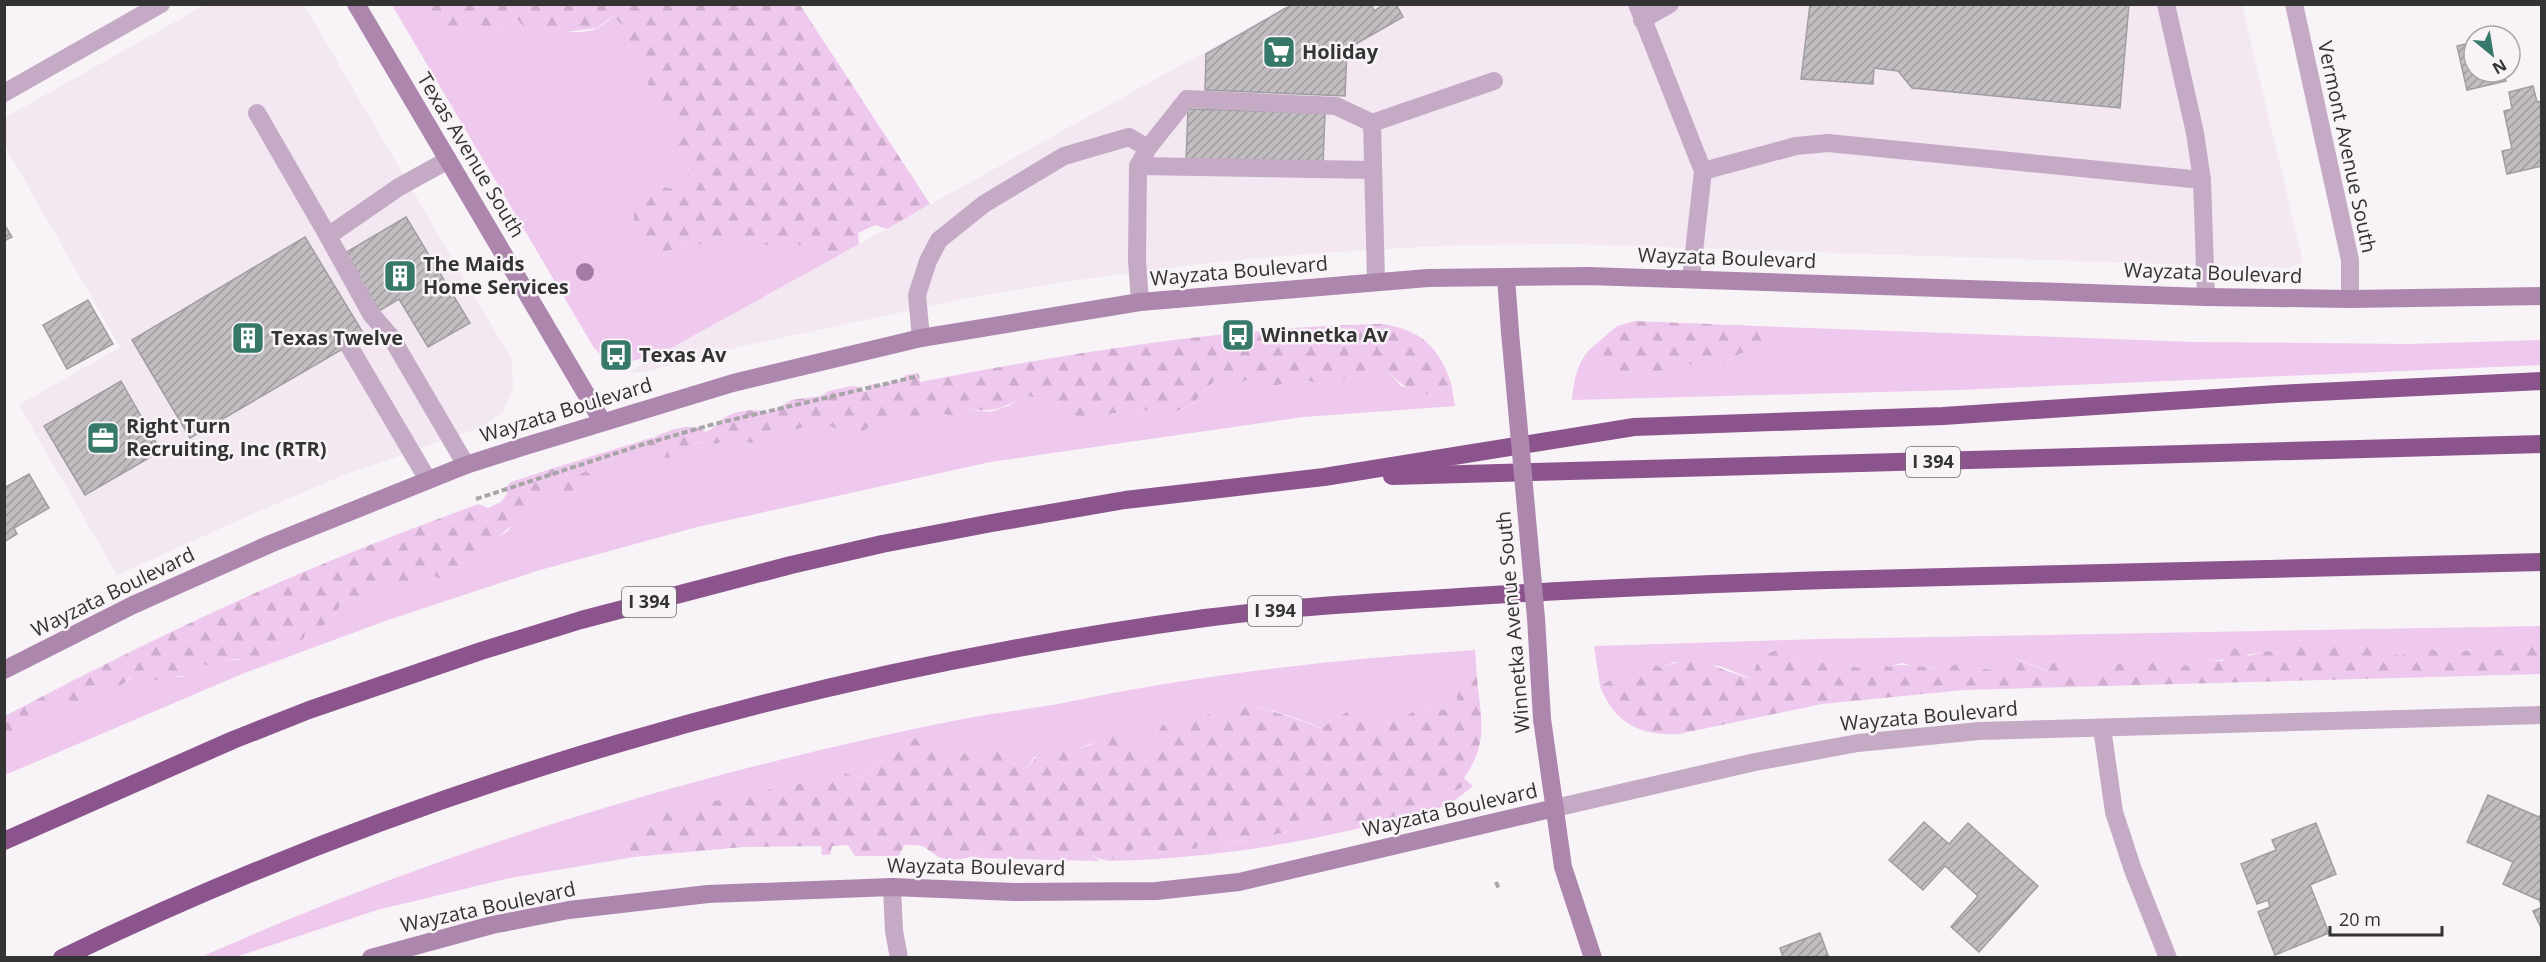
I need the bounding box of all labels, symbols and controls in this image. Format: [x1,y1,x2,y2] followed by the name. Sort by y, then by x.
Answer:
[2462,24,2522,84] north arrow
[1261,34,1297,70] supermarket icon: Holiday
[1302,38,1379,65] place label: Holiday
[2312,38,2383,255] street label: Vermont Avenue South
[2488,54,2511,80] text: N
[411,67,531,242] street label: Texas Avenue South
[1637,241,1817,274] street label: Wayzata Boulevard
[1149,249,1329,292] street label: Wayzata Boulevard
[423,250,569,300] place label: The Maids Home Services
[2123,256,2303,289] street label: Wayzata Boulevard
[382,258,418,294] building icon: The Maids Home Services
[1220,317,1256,353] bus stop icon: Winnetka Av
[230,320,266,356] building icon: Texas Twelve
[1261,321,1389,348] place label: Winnetka Av
[271,324,403,351] place label: Texas Twelve
[598,337,634,373] bus stop icon: Texas Av
[639,341,727,368] place label: Texas Av
[477,371,655,449] street label: Wayzata Boulevard
[126,412,327,462] place label: Right Turn Recruiting, Inc (RTR)
[85,420,121,456] office icon: Right Turn Recruiting, Inc (RTR)
[1906,447,1960,477] road number: I 394
[1489,510,1536,734] street label: Winnetka Avenue South
[27,540,199,643] street label: Wayzata Boulevard
[622,587,676,617] road number: I 394
[1248,596,1302,626] road number: I 394
[1839,694,2019,737] street label: Wayzata Boulevard
[1360,776,1540,843] street label: Wayzata Boulevard
[887,851,1066,882] street label: Wayzata Boulevard
[398,875,578,938] street label: Wayzata Boulevard
[2330,899,2442,937] scale bar
[2339,907,2381,931] text: 20 m

